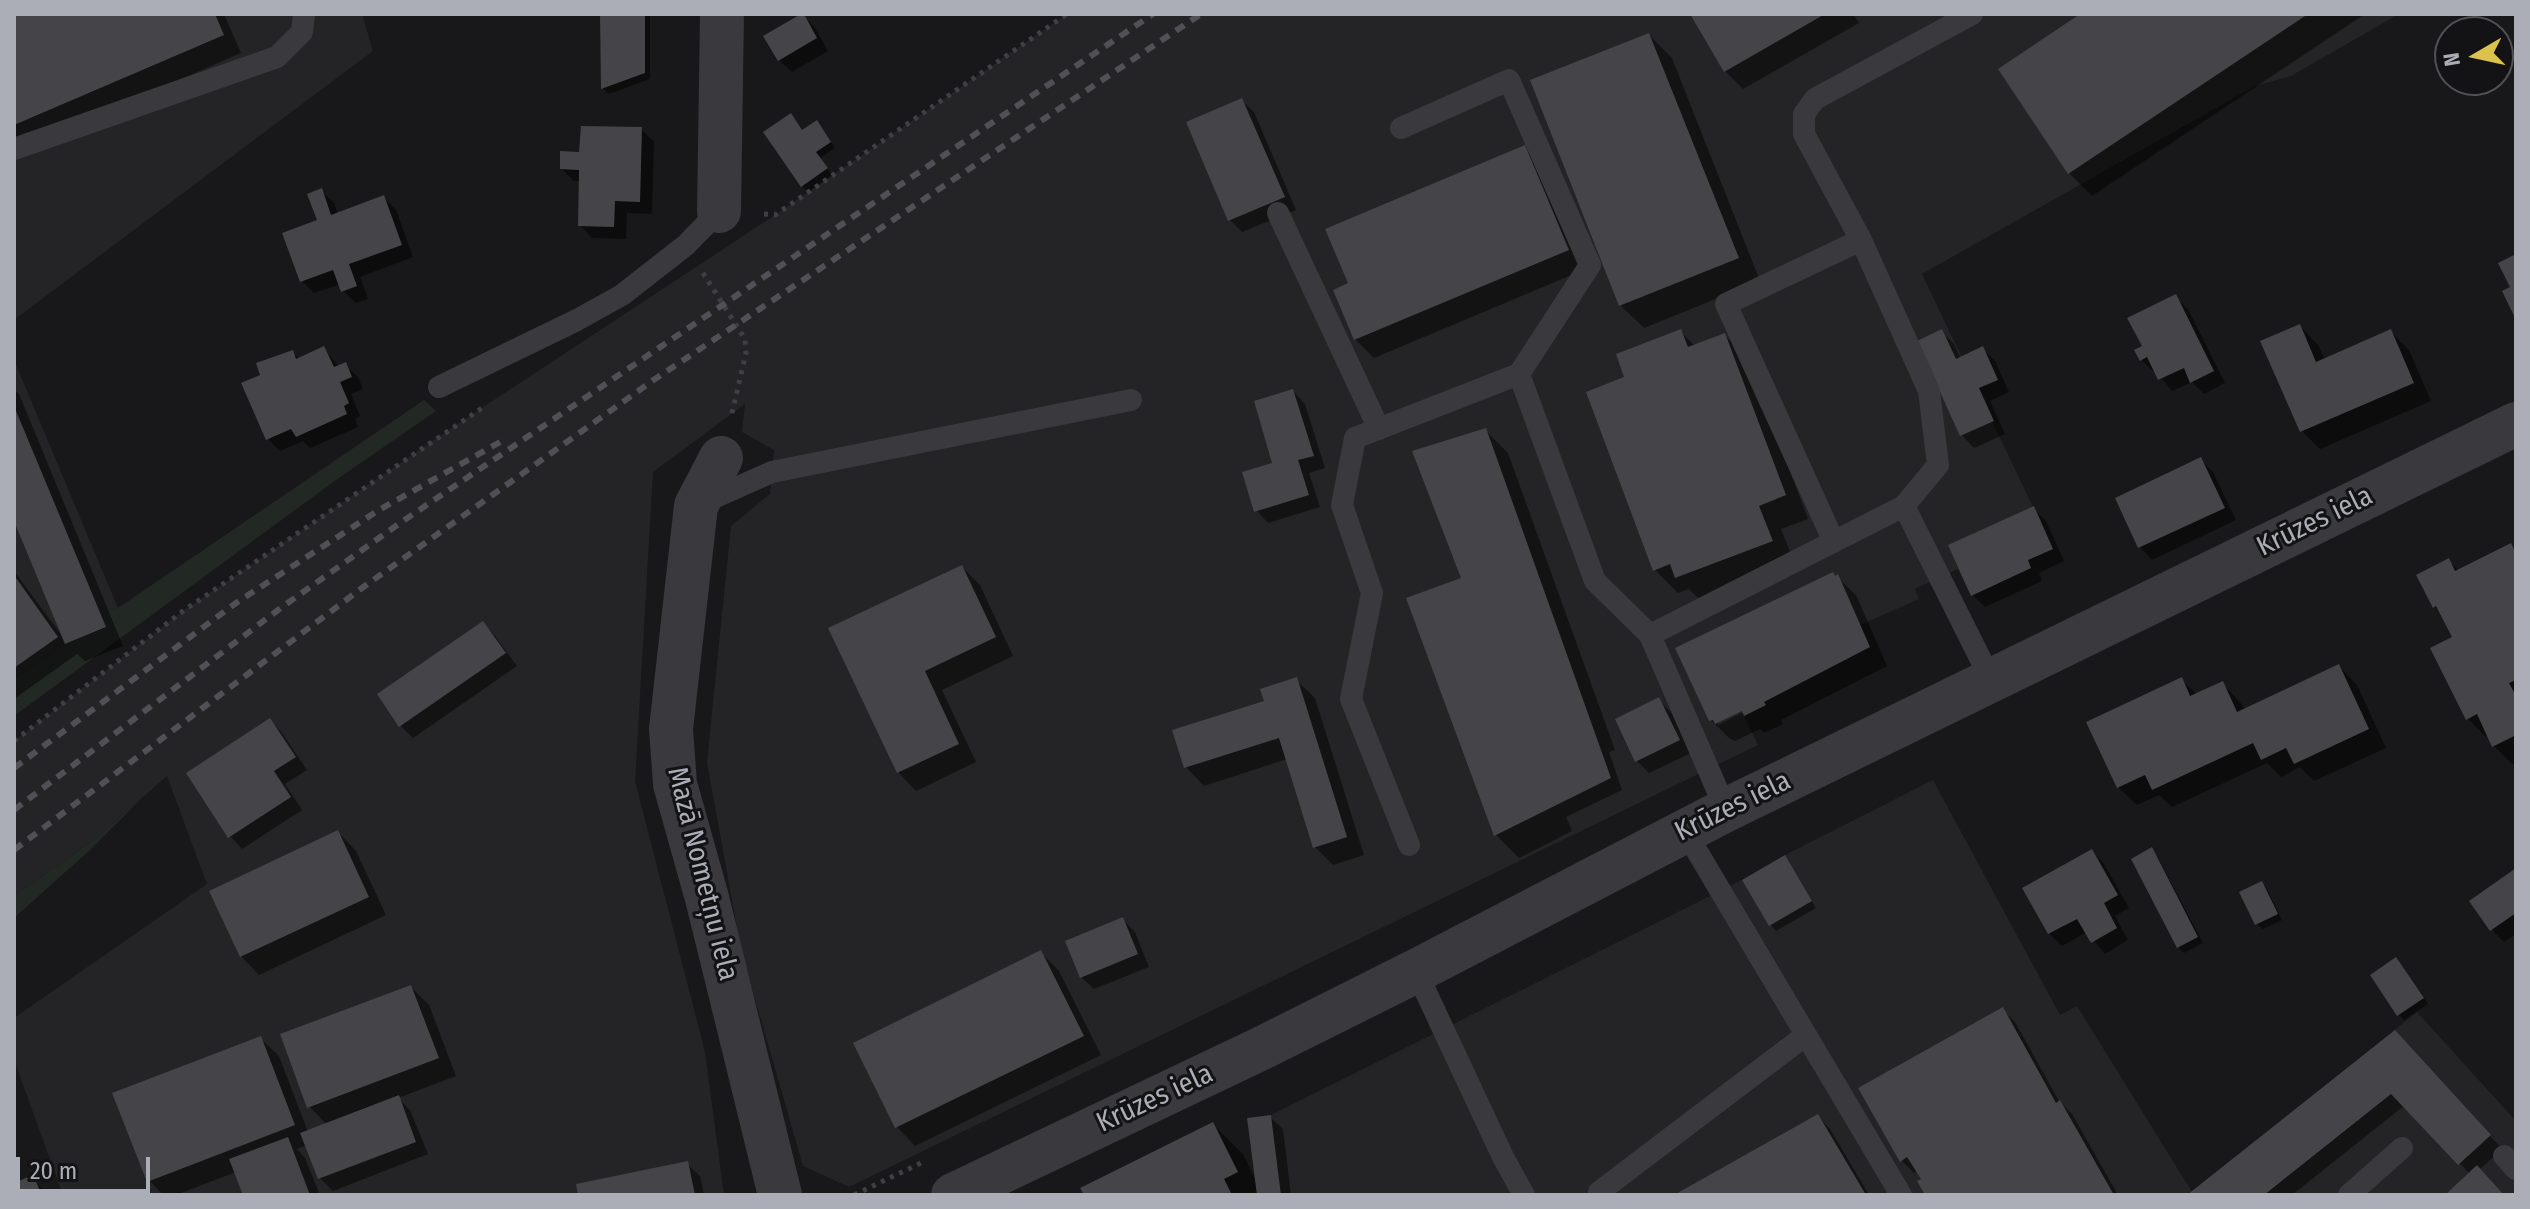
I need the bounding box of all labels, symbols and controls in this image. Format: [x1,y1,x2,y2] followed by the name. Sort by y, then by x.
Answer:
[2434,16,2514,96] north arrow
[2437,51,2466,68] text: N
[2252,480,2378,564] street label: Krūzes iela
[659,764,745,984] street label: Mazā Nometņu iela
[1670,765,1796,849] street label: Krūzes iela
[1092,1058,1218,1140] street label: Krūzes iela
[20,1141,154,1191] scale bar
[30,1157,77,1185] text: 20 m

